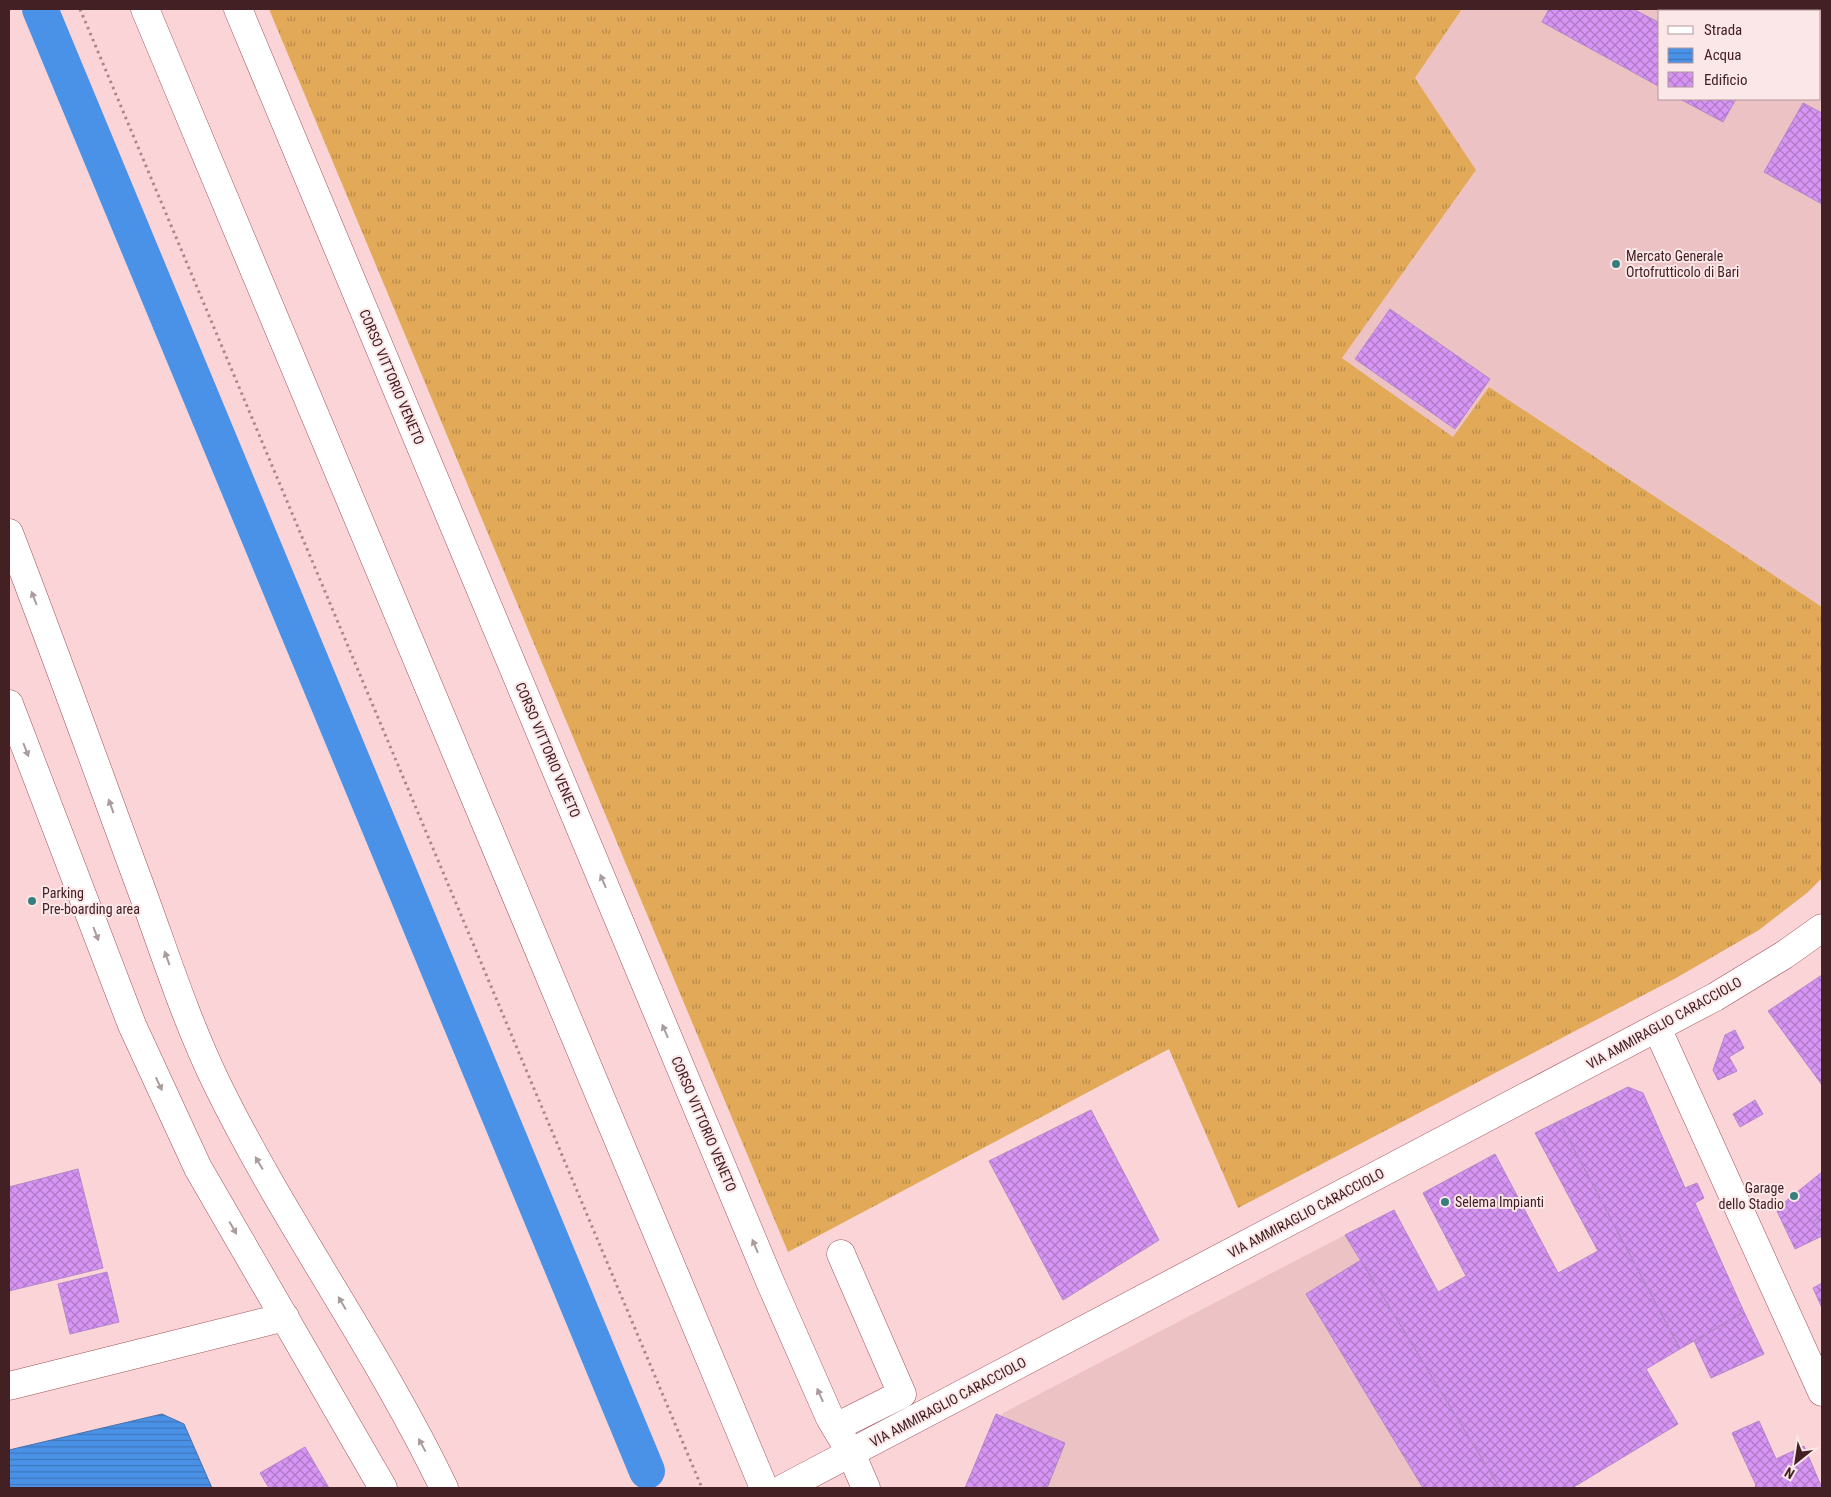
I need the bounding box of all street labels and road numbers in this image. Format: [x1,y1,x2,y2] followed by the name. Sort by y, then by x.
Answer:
[356,307,428,447] street label: CORSO VITTORIO VENETO
[512,680,584,820] street label: CORSO VITTORIO VENETO
[1584,974,1744,1072] street label: VIA AMMIRAGLIO CARACCIOLO
[668,1054,740,1194] street label: CORSO VITTORIO VENETO
[1225,1165,1387,1261] street label: VIA AMMIRAGLIO CARACCIOLO
[867,1354,1029,1450] street label: VIA AMMIRAGLIO CARACCIOLO

